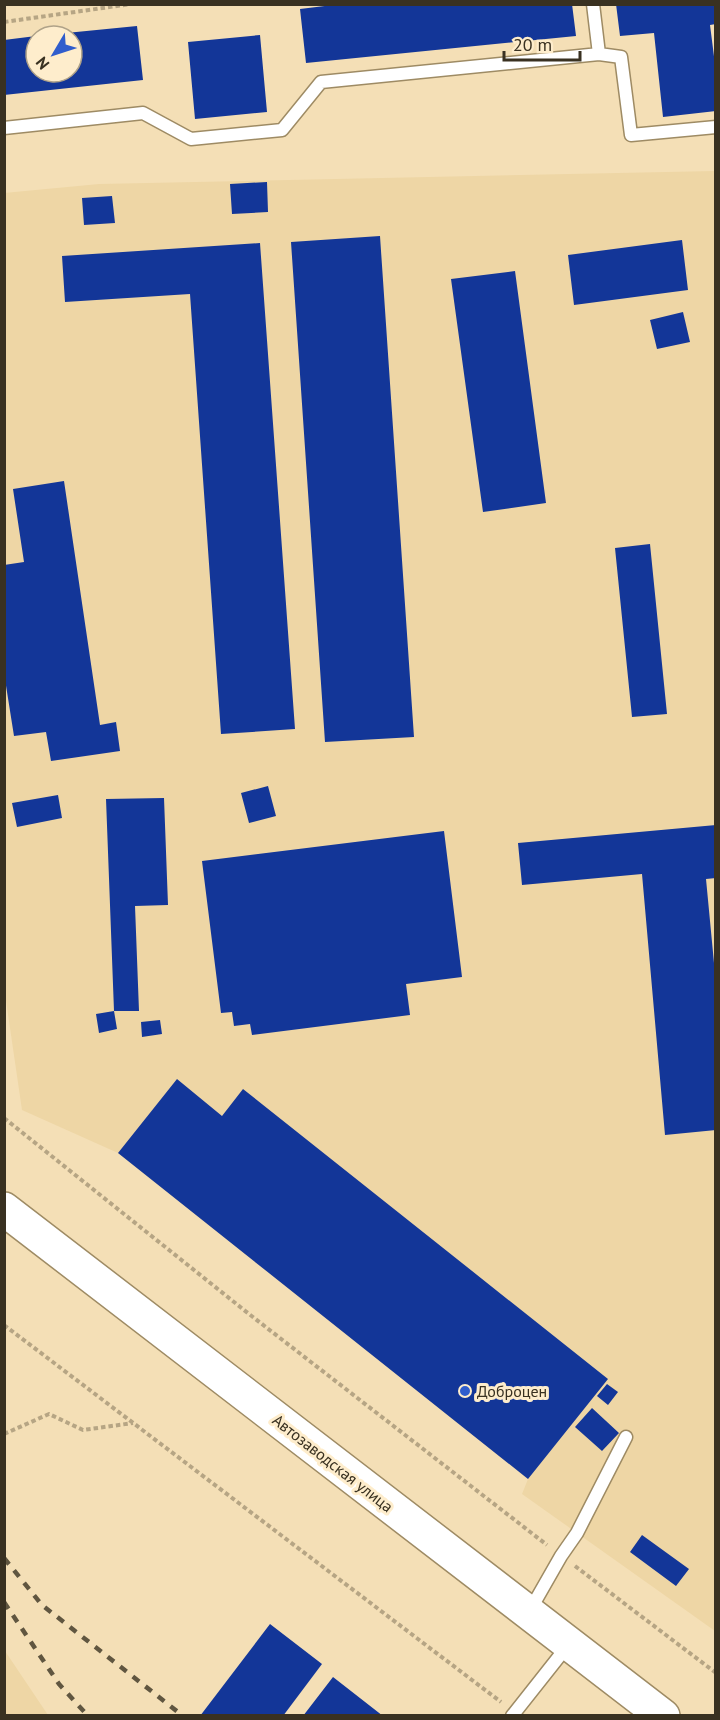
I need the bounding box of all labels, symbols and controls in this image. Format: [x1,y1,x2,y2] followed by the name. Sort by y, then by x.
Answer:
[24,24,84,84] north arrow
[504,24,580,62] scale bar
[513,33,552,56] text: 20 m
[31,53,53,74] text: N
[477,1381,547,1401] place label: Доброцен
[458,1384,472,1398] marker: Доброцен
[269,1410,397,1516] street label: Автозаводская улица

